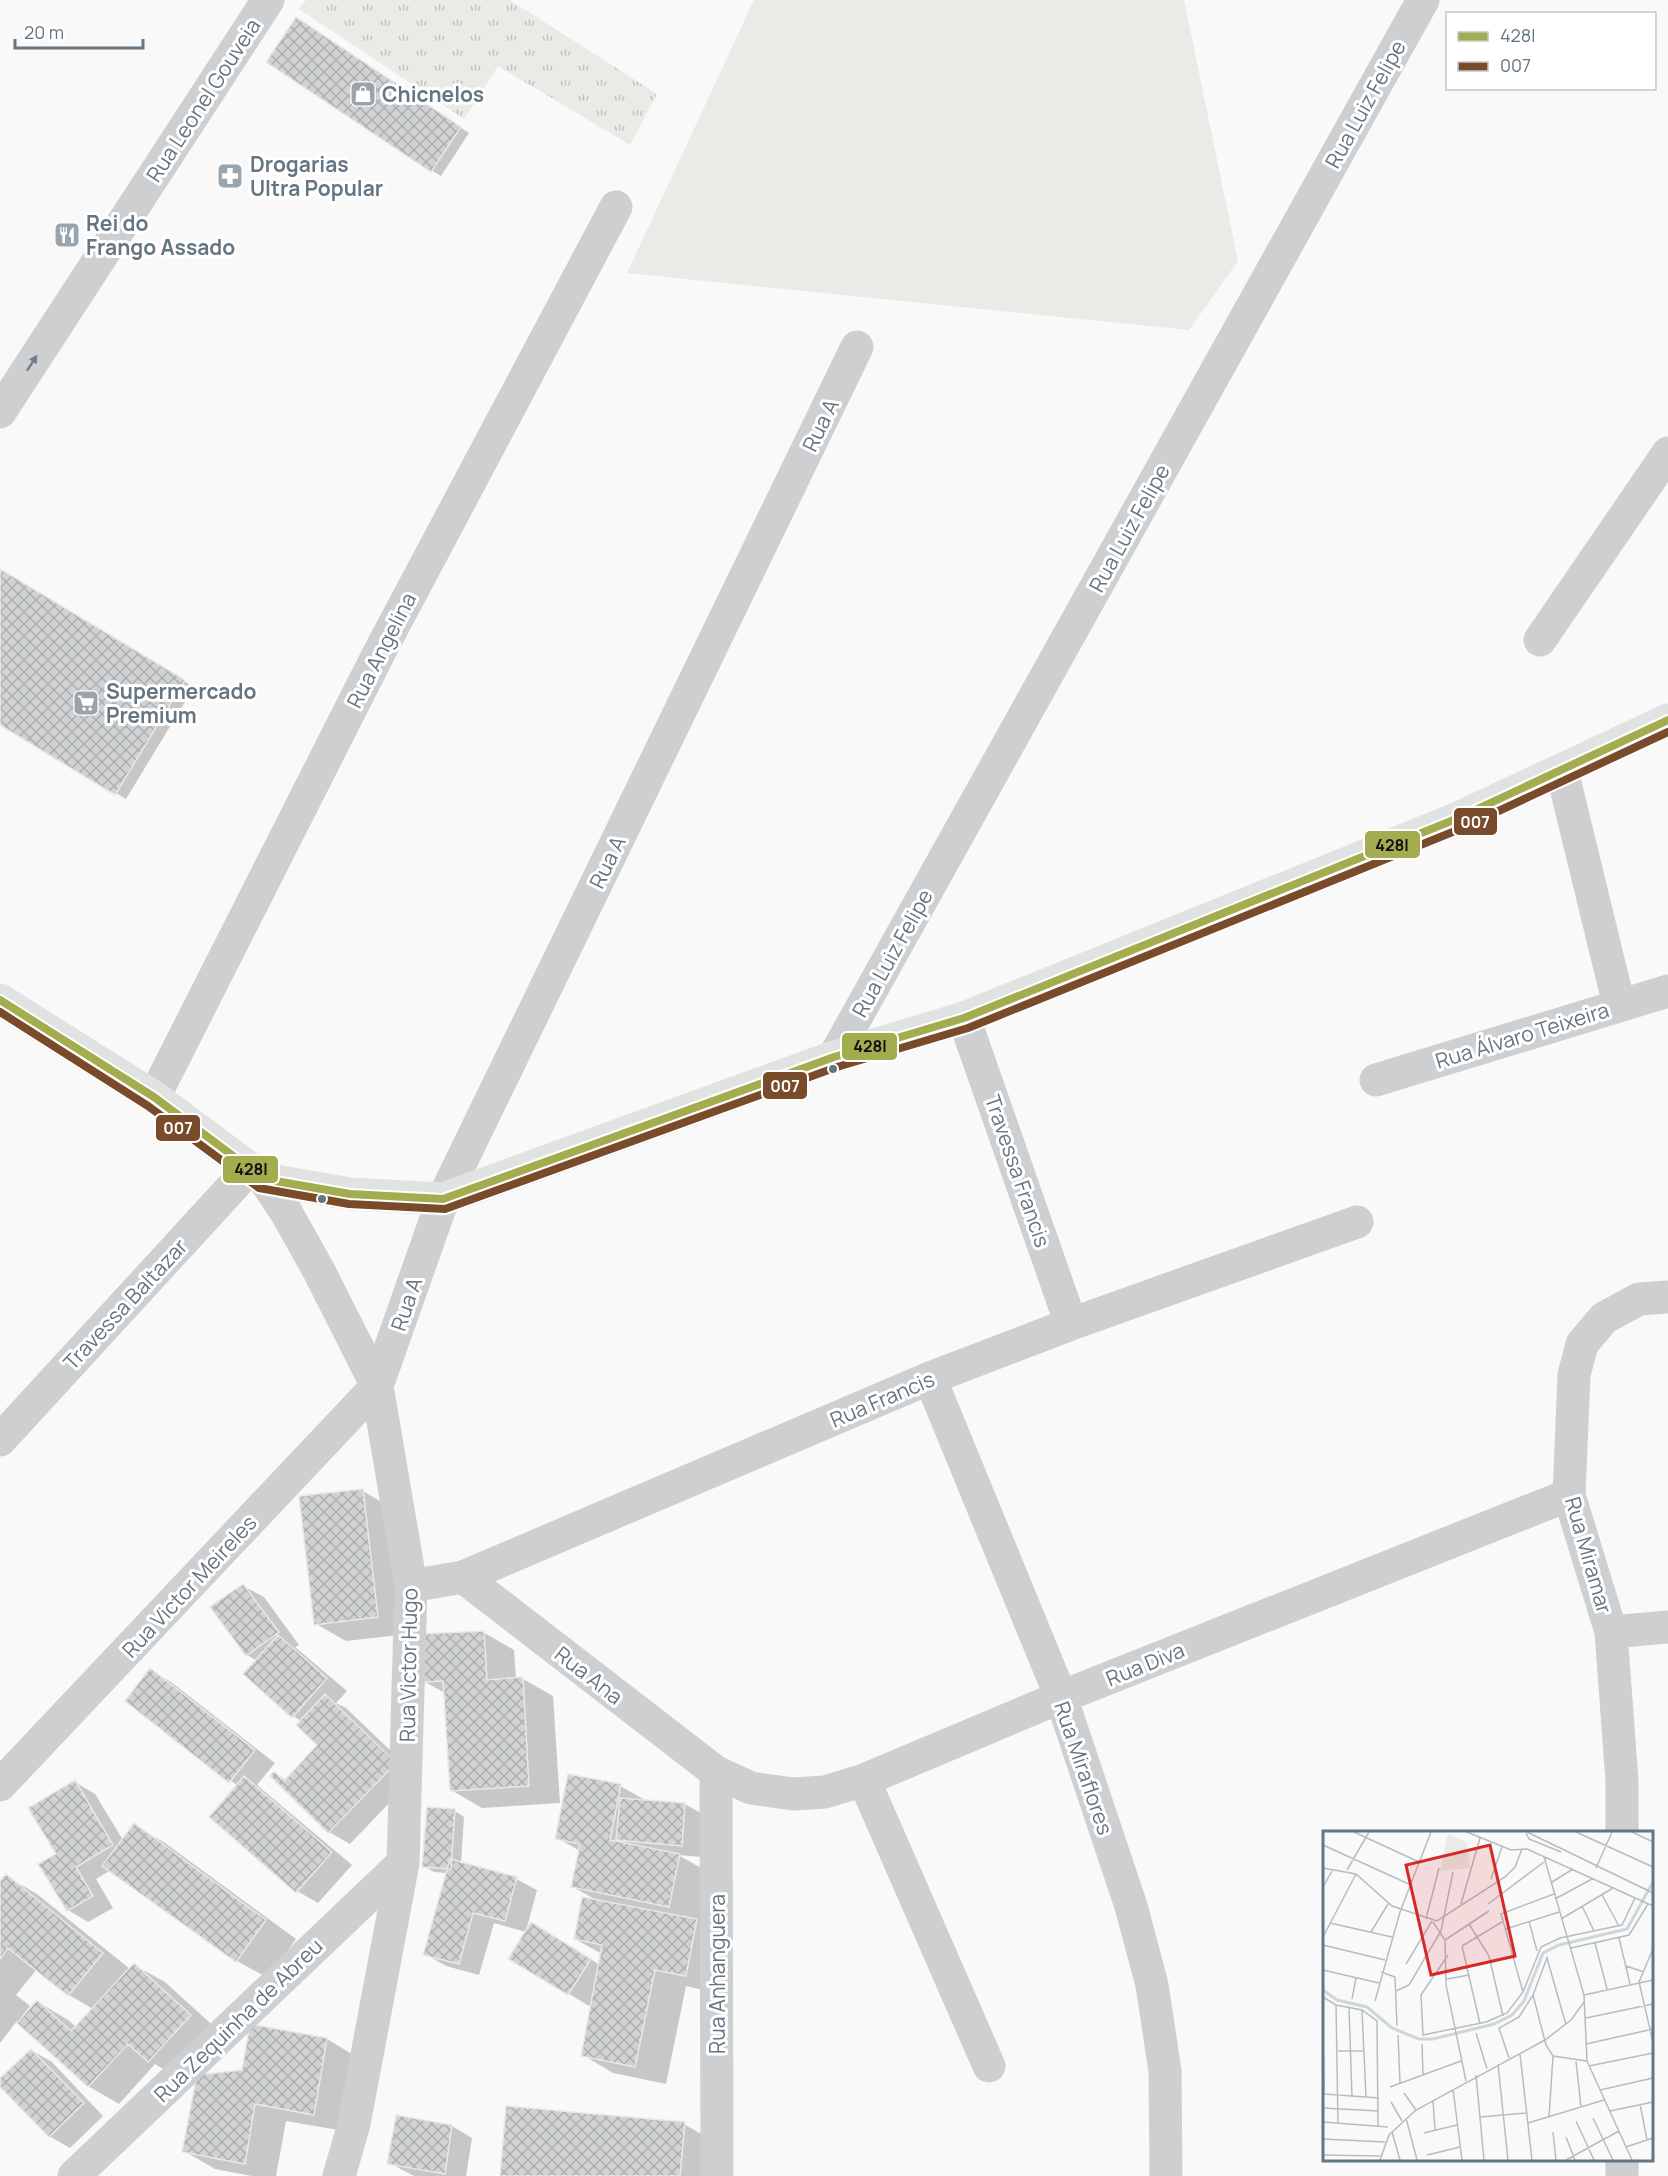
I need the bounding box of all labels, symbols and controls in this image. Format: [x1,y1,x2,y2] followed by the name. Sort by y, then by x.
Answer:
[15,12,142,50] scale bar
[1446,12,1656,90] legend
[140,13,266,187] street label: Rua Leonel Gouveia
[24,20,64,44] text: 20 m
[1500,23,1536,47] text: 428I
[1318,35,1412,173] street label: Rua Luiz Felipe
[1500,53,1531,77] text: 007
[348,79,378,109] shop icon: Chicnelos
[382,80,484,108] place label: Chicnelos
[250,150,383,202] place label: Drogarias Ultra Popular
[215,161,245,191] pharmacy icon: Drogarias Ultra Popular
[86,209,235,261] place label: Rei do Frango Assado
[52,220,82,250] restaurant icon: Rei do Frango Assado
[26,355,37,371] one-way arrow
[795,394,845,456] street label: Rua A
[1082,459,1176,597] street label: Rua Luiz Felipe
[340,588,422,712] street label: Rua Angelina
[106,677,256,729] place label: Supermercado Premium
[71,688,101,718] supermarket icon: Supermercado Premium
[1453,807,1498,836] line badge: 007
[1460,811,1490,833] text: 007
[1364,830,1421,859] line badge: 428I
[582,831,632,893] street label: Rua A
[1375,834,1409,856] text: 428I
[845,884,939,1022] street label: Rua Luiz Felipe
[1432,995,1612,1075] street label: Rua Álvaro Teixeira
[841,1032,898,1061] line badge: 428I
[853,1035,887,1057] text: 428I
[827,1063,839,1075] unlabelled marker
[762,1071,808,1100] line badge: 007
[770,1075,800,1097] text: 007
[979,1091,1057,1251] street label: Travessa Francis
[155,1114,201,1142] line badge: 007
[163,1117,193,1139] text: 007
[222,1155,279,1184] line badge: 428I
[234,1158,268,1180] text: 428I
[316,1193,328,1205] unlabelled marker
[57,1232,193,1376] street label: Travessa Baltazar
[384,1273,428,1335] street label: Rua A
[826,1365,938,1433] street label: Rua Francis
[1559,1493,1619,1617] street label: Rua Miramar
[116,1509,262,1663] street label: Rua Victor Meireles
[393,1588,423,1742] street label: Rua Victor Hugo
[1102,1636,1188,1692] street label: Rua Diva
[549,1640,629,1710] street label: Rua Ana
[1048,1698,1120,1838] street label: Rua Miraflores
[1323,1831,1653,2161] inset map
[703,1894,731,2054] street label: Rua Anhanguera
[148,1932,328,2108] street label: Rua Zequinha de Abreu

